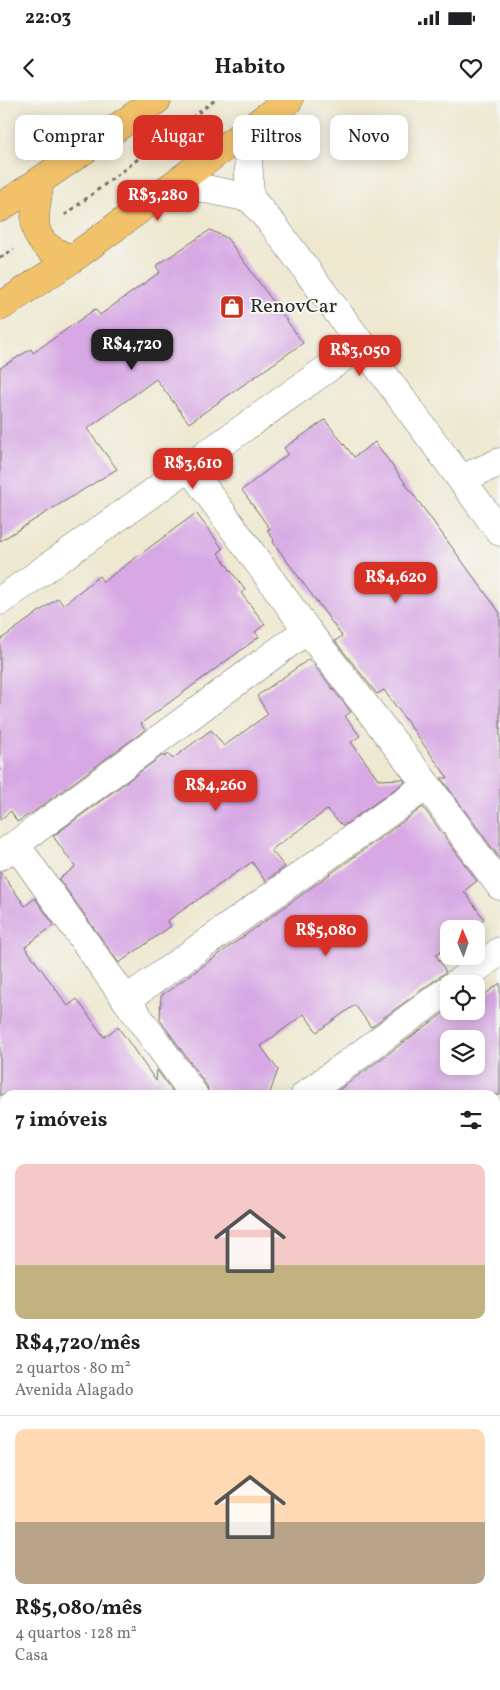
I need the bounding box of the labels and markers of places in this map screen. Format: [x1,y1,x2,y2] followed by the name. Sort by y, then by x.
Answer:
[112,180,204,222] pin: R$3,280
[250,293,337,321] place label: RenovCar
[219,294,245,320] shop icon: RenovCar
[86,328,178,371] pin: R$4,720
[314,334,406,377] pin: R$3,050
[147,448,239,490] pin: R$3,610
[350,562,442,604] pin: R$4,620
[170,770,262,812] pin: R$4,260
[280,914,372,957] pin: R$5,080

